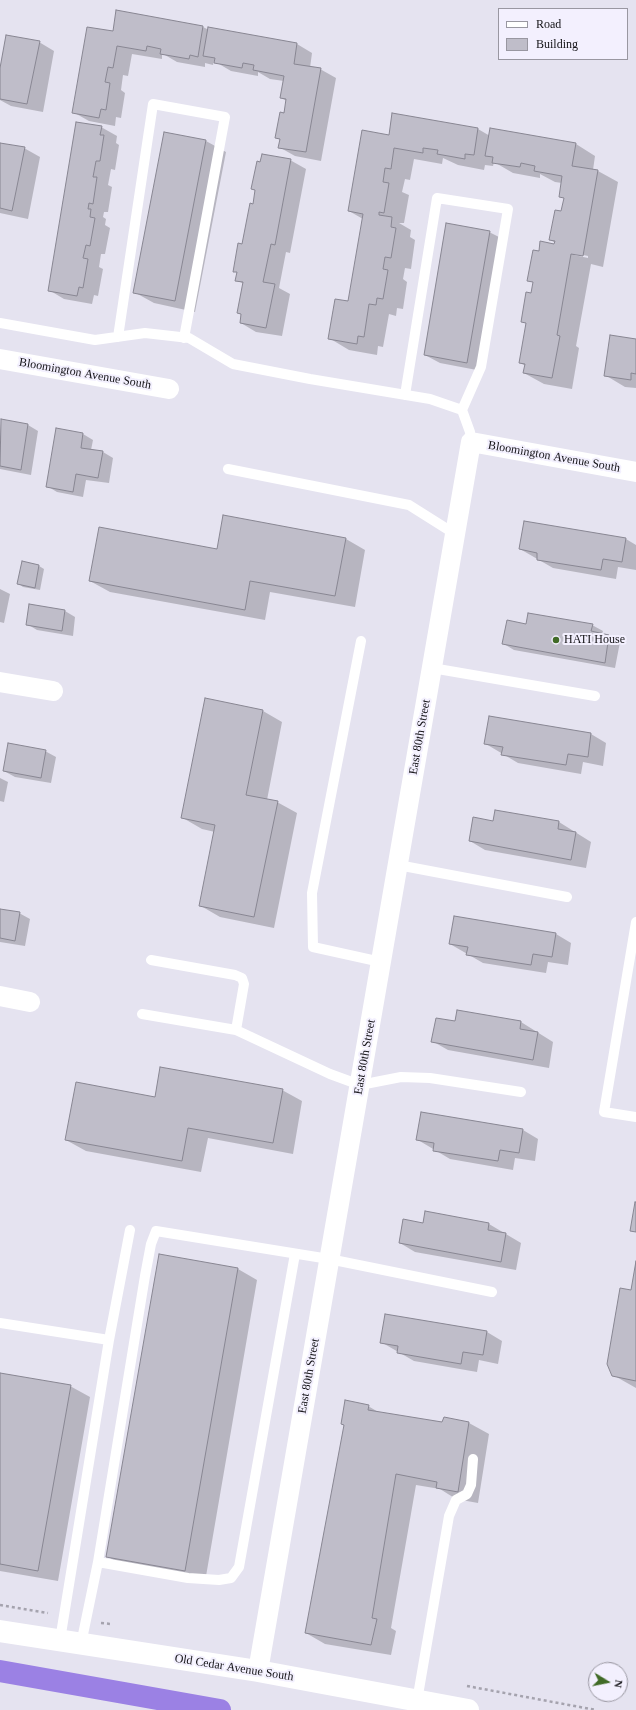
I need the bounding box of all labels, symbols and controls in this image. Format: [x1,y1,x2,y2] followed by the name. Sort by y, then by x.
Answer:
[498,8,628,60] legend
[536,17,561,31] text: Road
[536,37,578,51] text: Building
[18,355,152,393] street label: Bloomington Avenue South
[487,438,621,476] street label: Bloomington Avenue South
[564,633,625,647] place label: HATI House
[551,635,561,645] marker: HATI House
[406,698,434,776] street label: East 80th Street
[351,1018,379,1096] street label: East 80th Street
[295,1337,323,1415] street label: East 80th Street
[174,1651,294,1685] street label: Old Cedar Avenue South
[588,1662,628,1702] north arrow
[612,1679,625,1689] text: N

